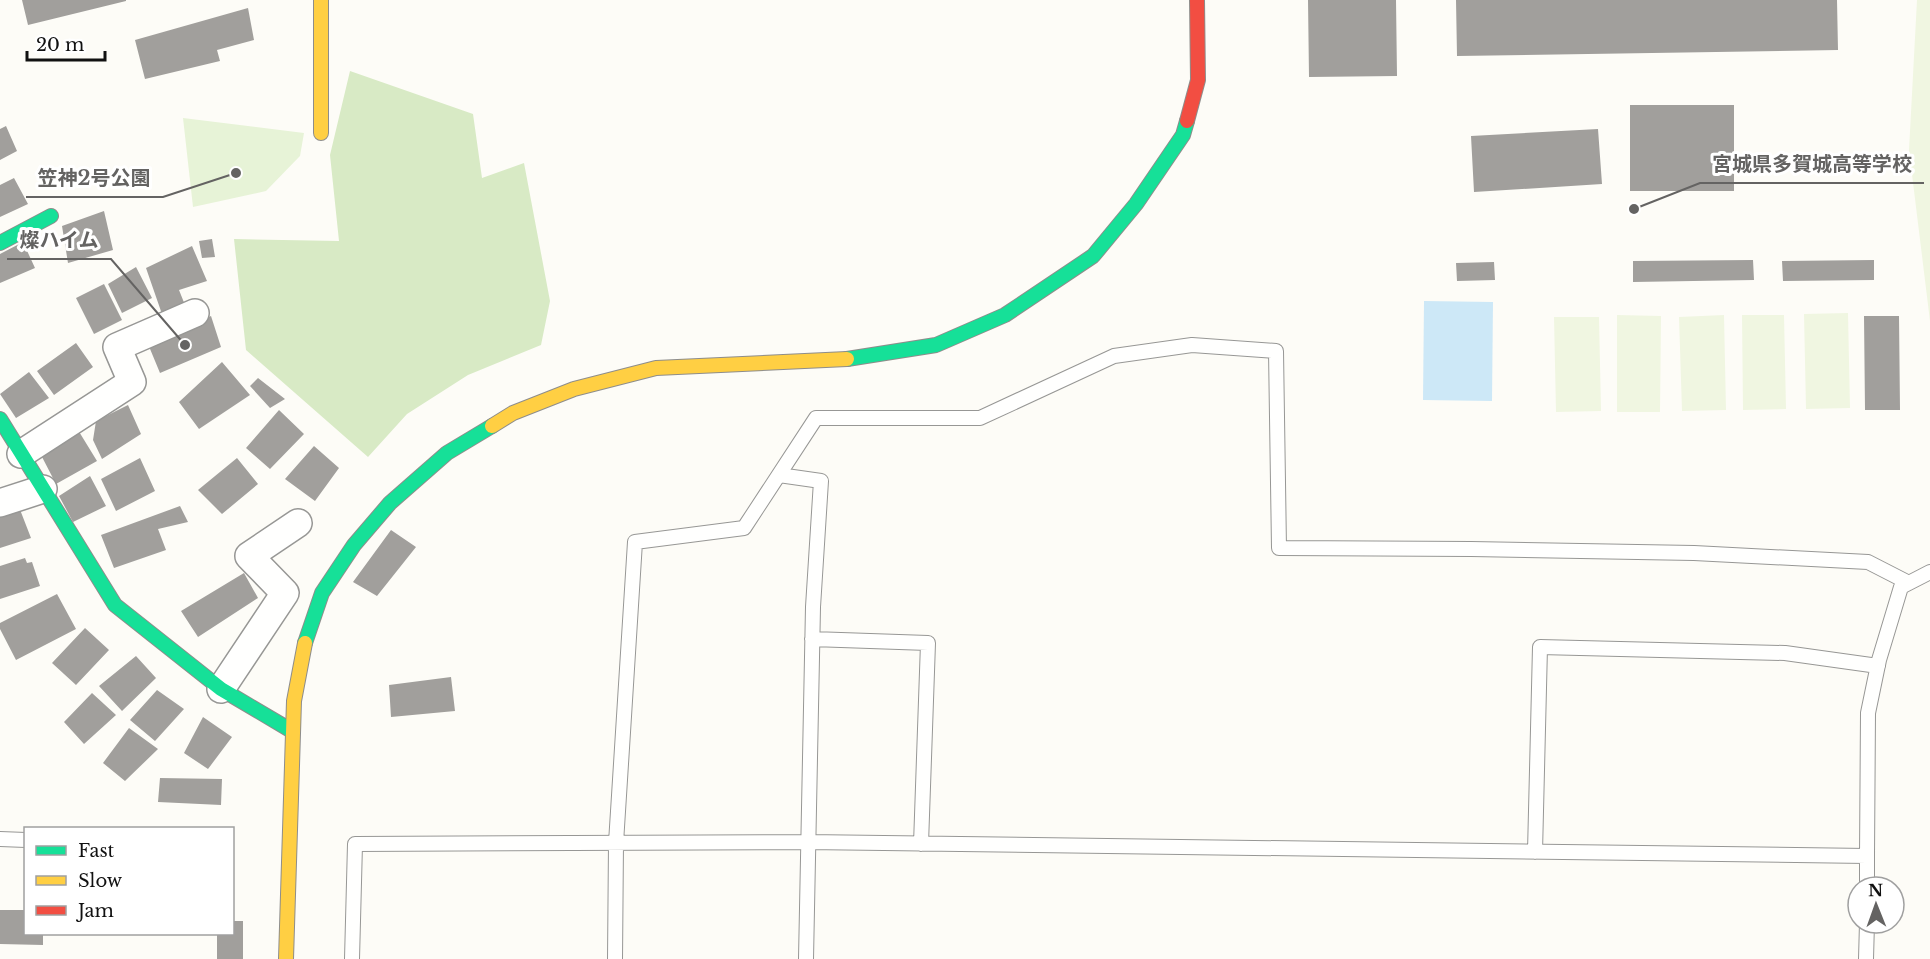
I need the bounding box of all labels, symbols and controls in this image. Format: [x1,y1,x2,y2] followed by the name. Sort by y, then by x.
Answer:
[27,24,105,62] scale bar
[36,34,84,56] text: 20 m
[1700,145,1924,183] callout: 宮城県多賀城高等学校
[1712,152,1912,176] text: 宮城県多賀城高等学校
[26,159,163,197] callout: 笠神2号公園
[37,166,151,190] text: 笠神2号公園
[7,221,111,259] callout: 燦ハイム
[19,228,99,252] text: 燦ハイム
[24,827,234,935] legend
[78,840,115,862] text: Fast
[78,870,123,892] text: Slow
[1846,875,1906,935] north arrow
[1868,880,1883,900] text: N
[76,900,114,922] text: Jam

